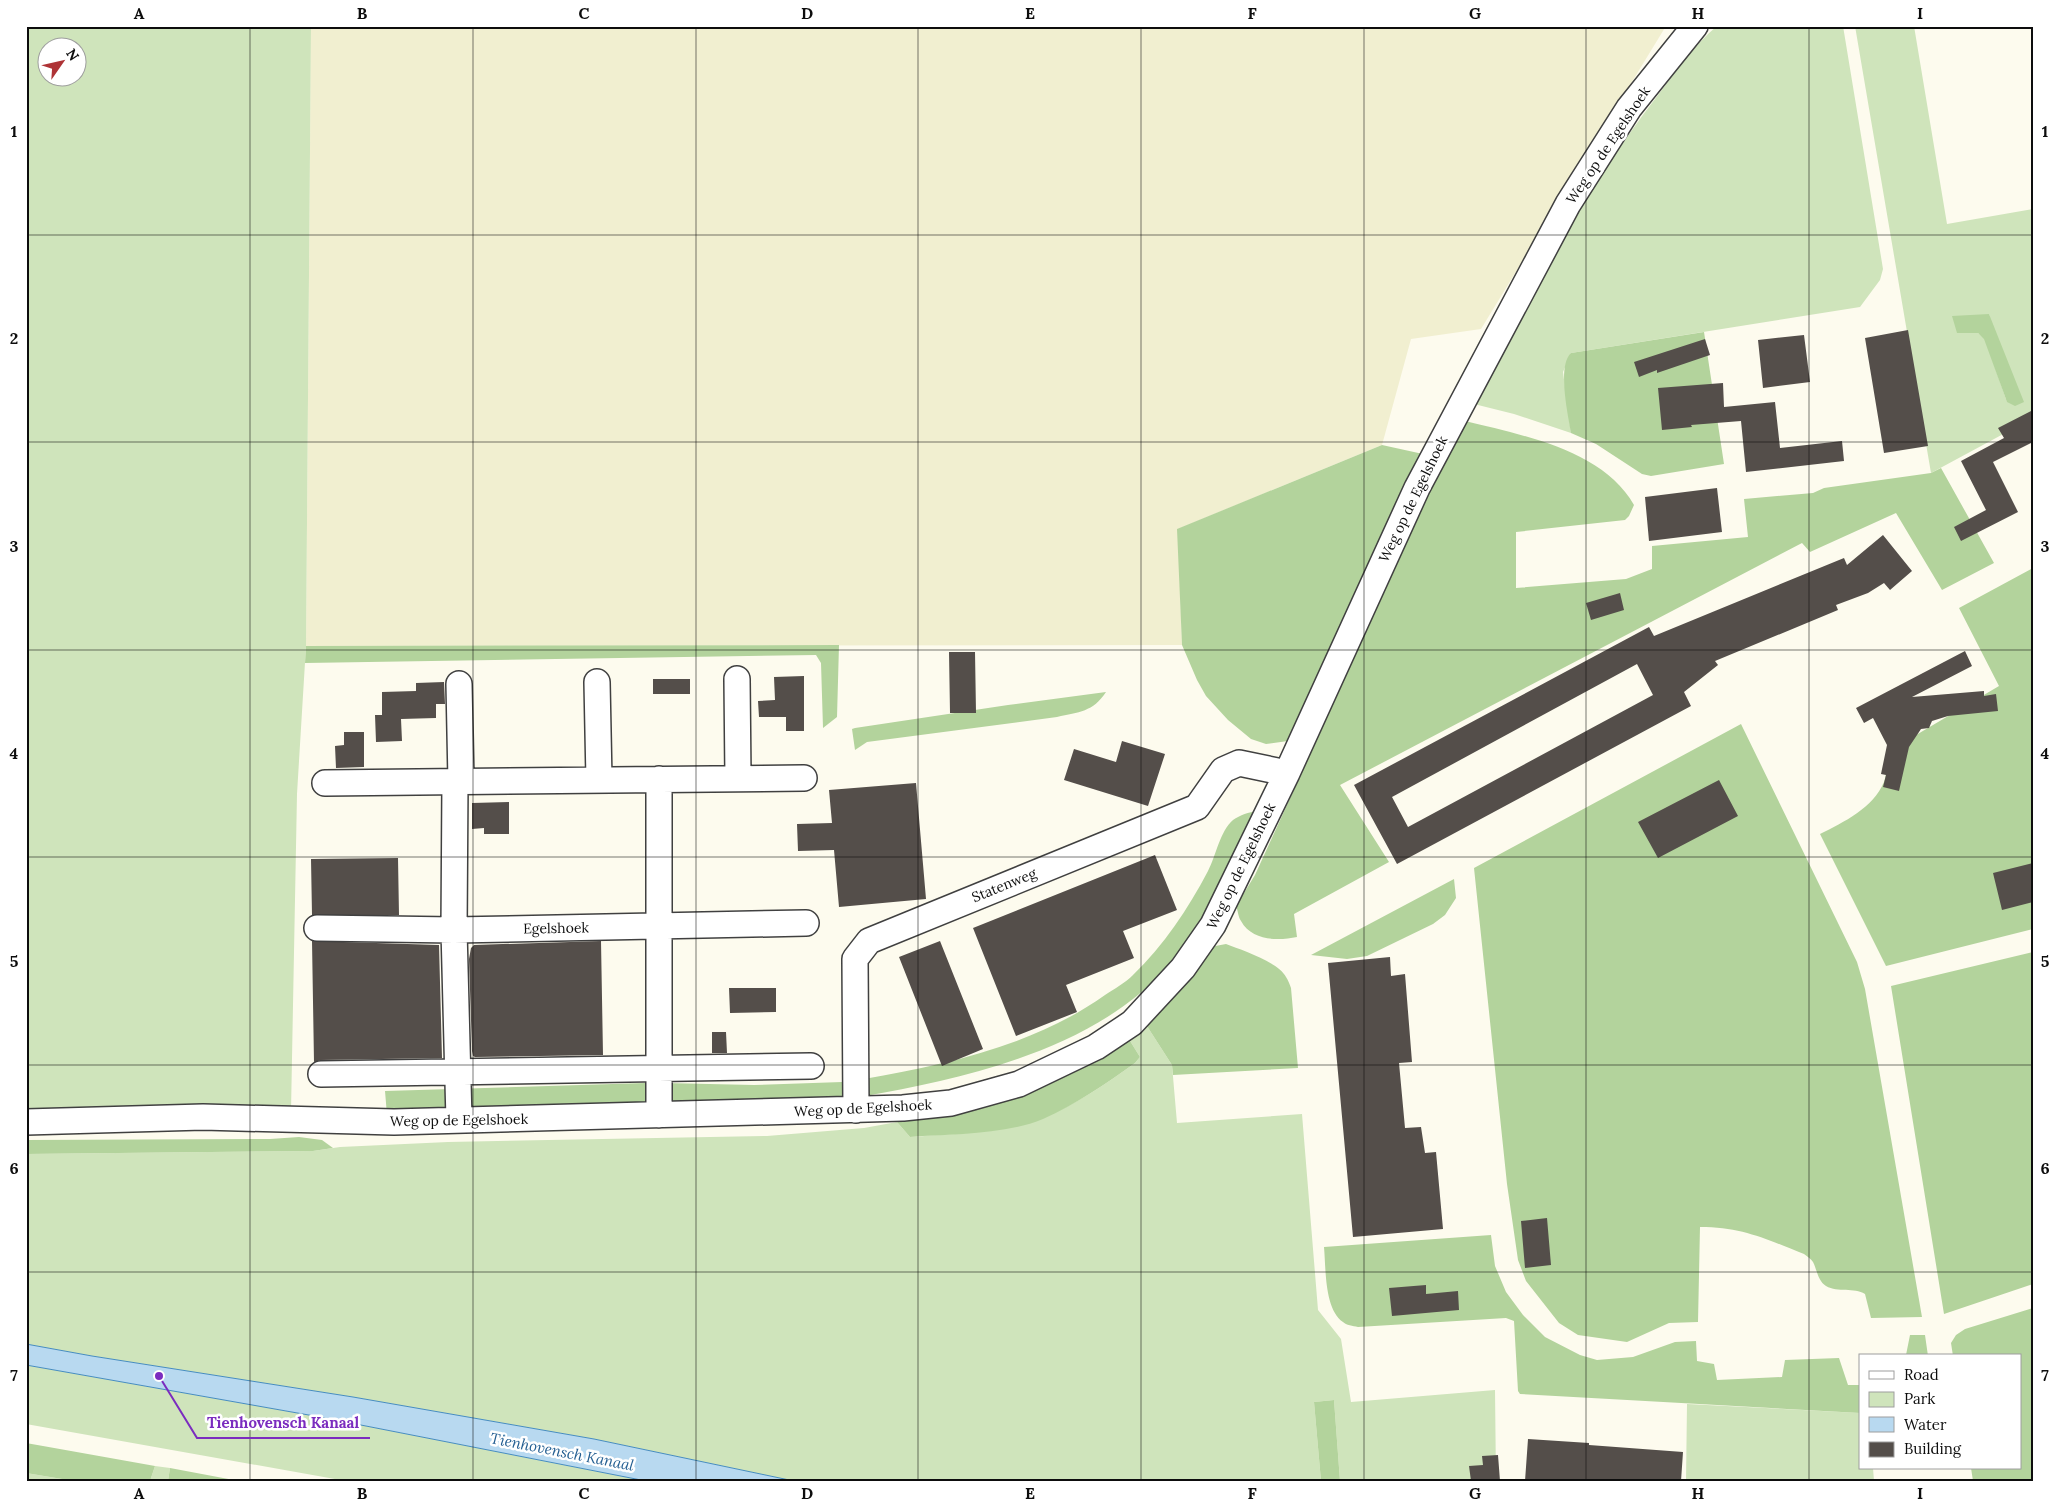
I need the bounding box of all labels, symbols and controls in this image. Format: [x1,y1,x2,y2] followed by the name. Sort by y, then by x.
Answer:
[134,3,145,23] text: A
[357,3,368,23] text: B
[578,3,590,23] text: C
[801,3,813,23] text: D
[1025,3,1035,23] text: E
[1247,3,1257,23] text: F
[1469,3,1481,23] text: G
[1692,3,1705,23] text: H
[1917,3,1923,23] text: I
[38,38,88,88] north arrow
[62,45,83,64] text: N
[1562,82,1654,207] street label: Weg op de Egelshoek
[11,121,17,141] text: 1
[2042,121,2048,141] text: 1
[10,328,18,348] text: 2
[2041,328,2049,348] text: 2
[1375,433,1452,565] street label: Weg op de Egelshoek
[10,536,19,556] text: 3
[2041,536,2050,556] text: 3
[10,743,19,763] text: 4
[2041,743,2050,763] text: 4
[1203,800,1280,932] street label: Weg op de Egelshoek
[969,864,1039,906] street label: Statenweg
[523,918,590,938] street label: Egelshoek
[10,951,19,971] text: 5
[2041,951,2050,971] text: 5
[794,1095,933,1121] street label: Weg op de Egelshoek
[390,1110,529,1130] street label: Weg op de Egelshoek
[9,1158,19,1178] text: 6
[2040,1158,2050,1178] text: 6
[1859,1354,2022,1470] legend
[10,1365,18,1385] text: 7
[1904,1365,1939,1384] text: Road
[2041,1365,2049,1385] text: 7
[1904,1389,1935,1408] text: Park
[197,1408,370,1438] callout: Tienhovensch Kanaal
[207,1413,359,1432] text: Tienhovensch Kanaal
[1904,1415,1947,1434] text: Water
[489,1428,636,1475] water label: Tienhovensch Kanaal
[1904,1439,1962,1458] text: Building
[134,1483,145,1503] text: A
[357,1483,368,1503] text: B
[578,1483,590,1503] text: C
[801,1483,813,1503] text: D
[1025,1483,1035,1503] text: E
[1247,1483,1257,1503] text: F
[1469,1483,1481,1503] text: G
[1692,1483,1705,1503] text: H
[1917,1483,1923,1503] text: I

